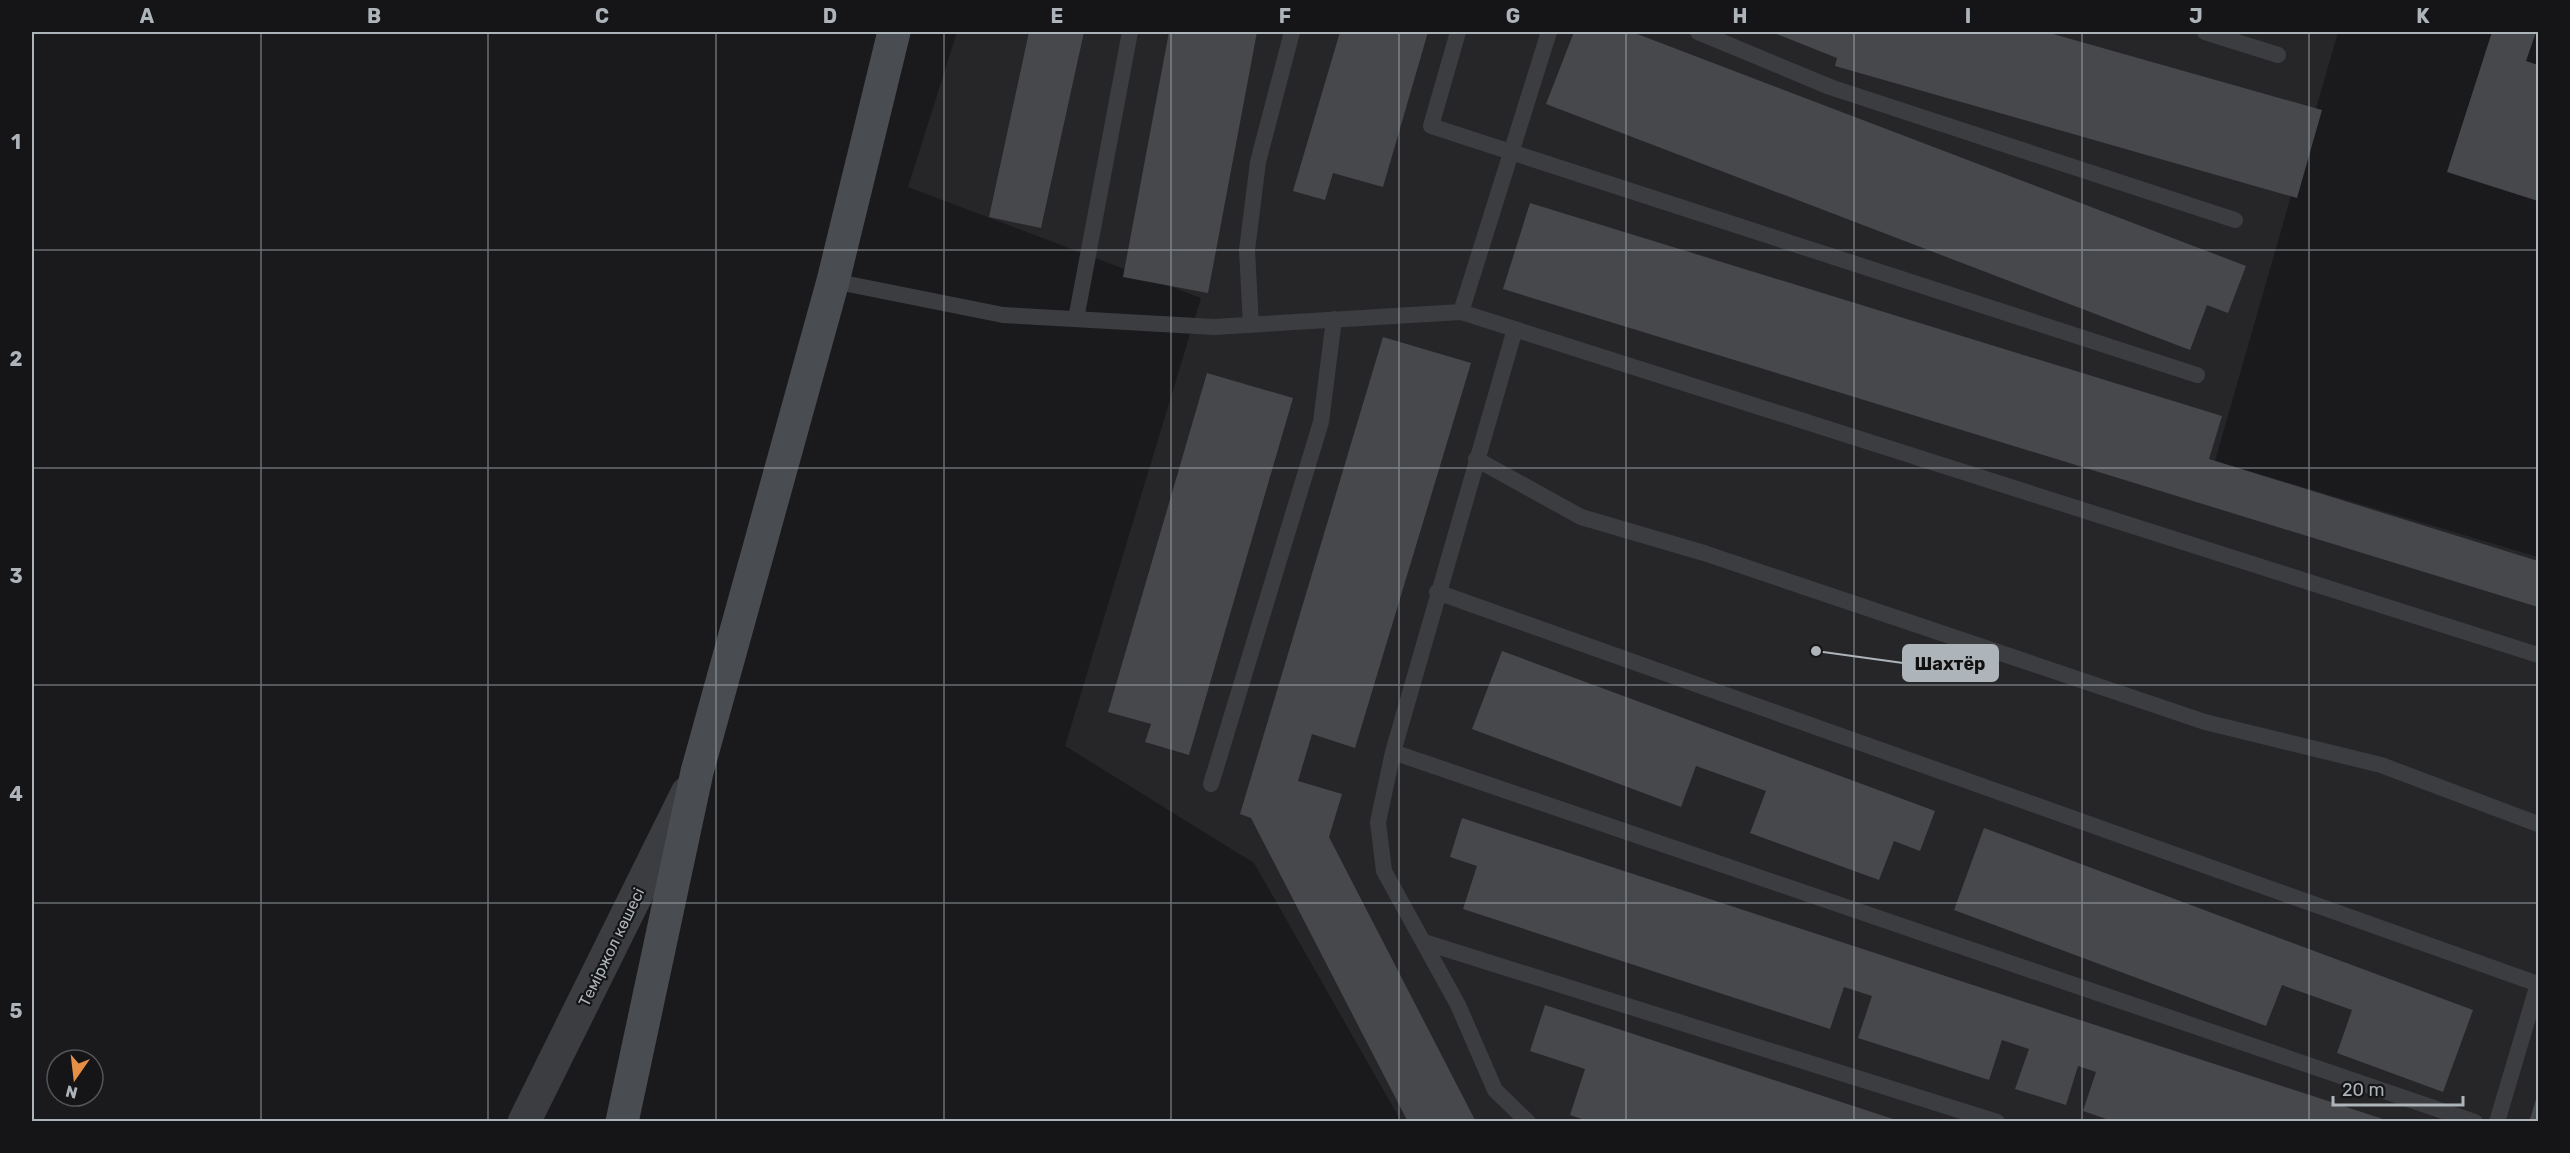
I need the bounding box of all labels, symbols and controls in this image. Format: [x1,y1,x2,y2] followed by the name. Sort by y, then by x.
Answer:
[140,4,155,28] text: A
[367,4,381,28] text: B
[595,4,609,28] text: C
[823,4,837,28] text: D
[1051,4,1063,28] text: E
[1279,4,1291,28] text: F
[1506,4,1520,28] text: G
[1733,4,1747,28] text: H
[1965,4,1971,28] text: I
[2189,4,2203,28] text: J
[2416,4,2430,28] text: K
[11,130,21,154] text: 1
[10,347,23,371] text: 2
[9,564,23,588] text: 3
[1903,645,1998,681] callout: Шахтёр
[1915,653,1985,675] text: Шахтёр
[9,782,23,806] text: 4
[575,885,648,1010] street label: Теміржол көшесі
[10,999,23,1023] text: 5
[45,1048,105,1108] north arrow
[2333,1069,2464,1107] scale bar
[2342,1079,2384,1101] text: 20 m
[64,1081,79,1103] text: N

